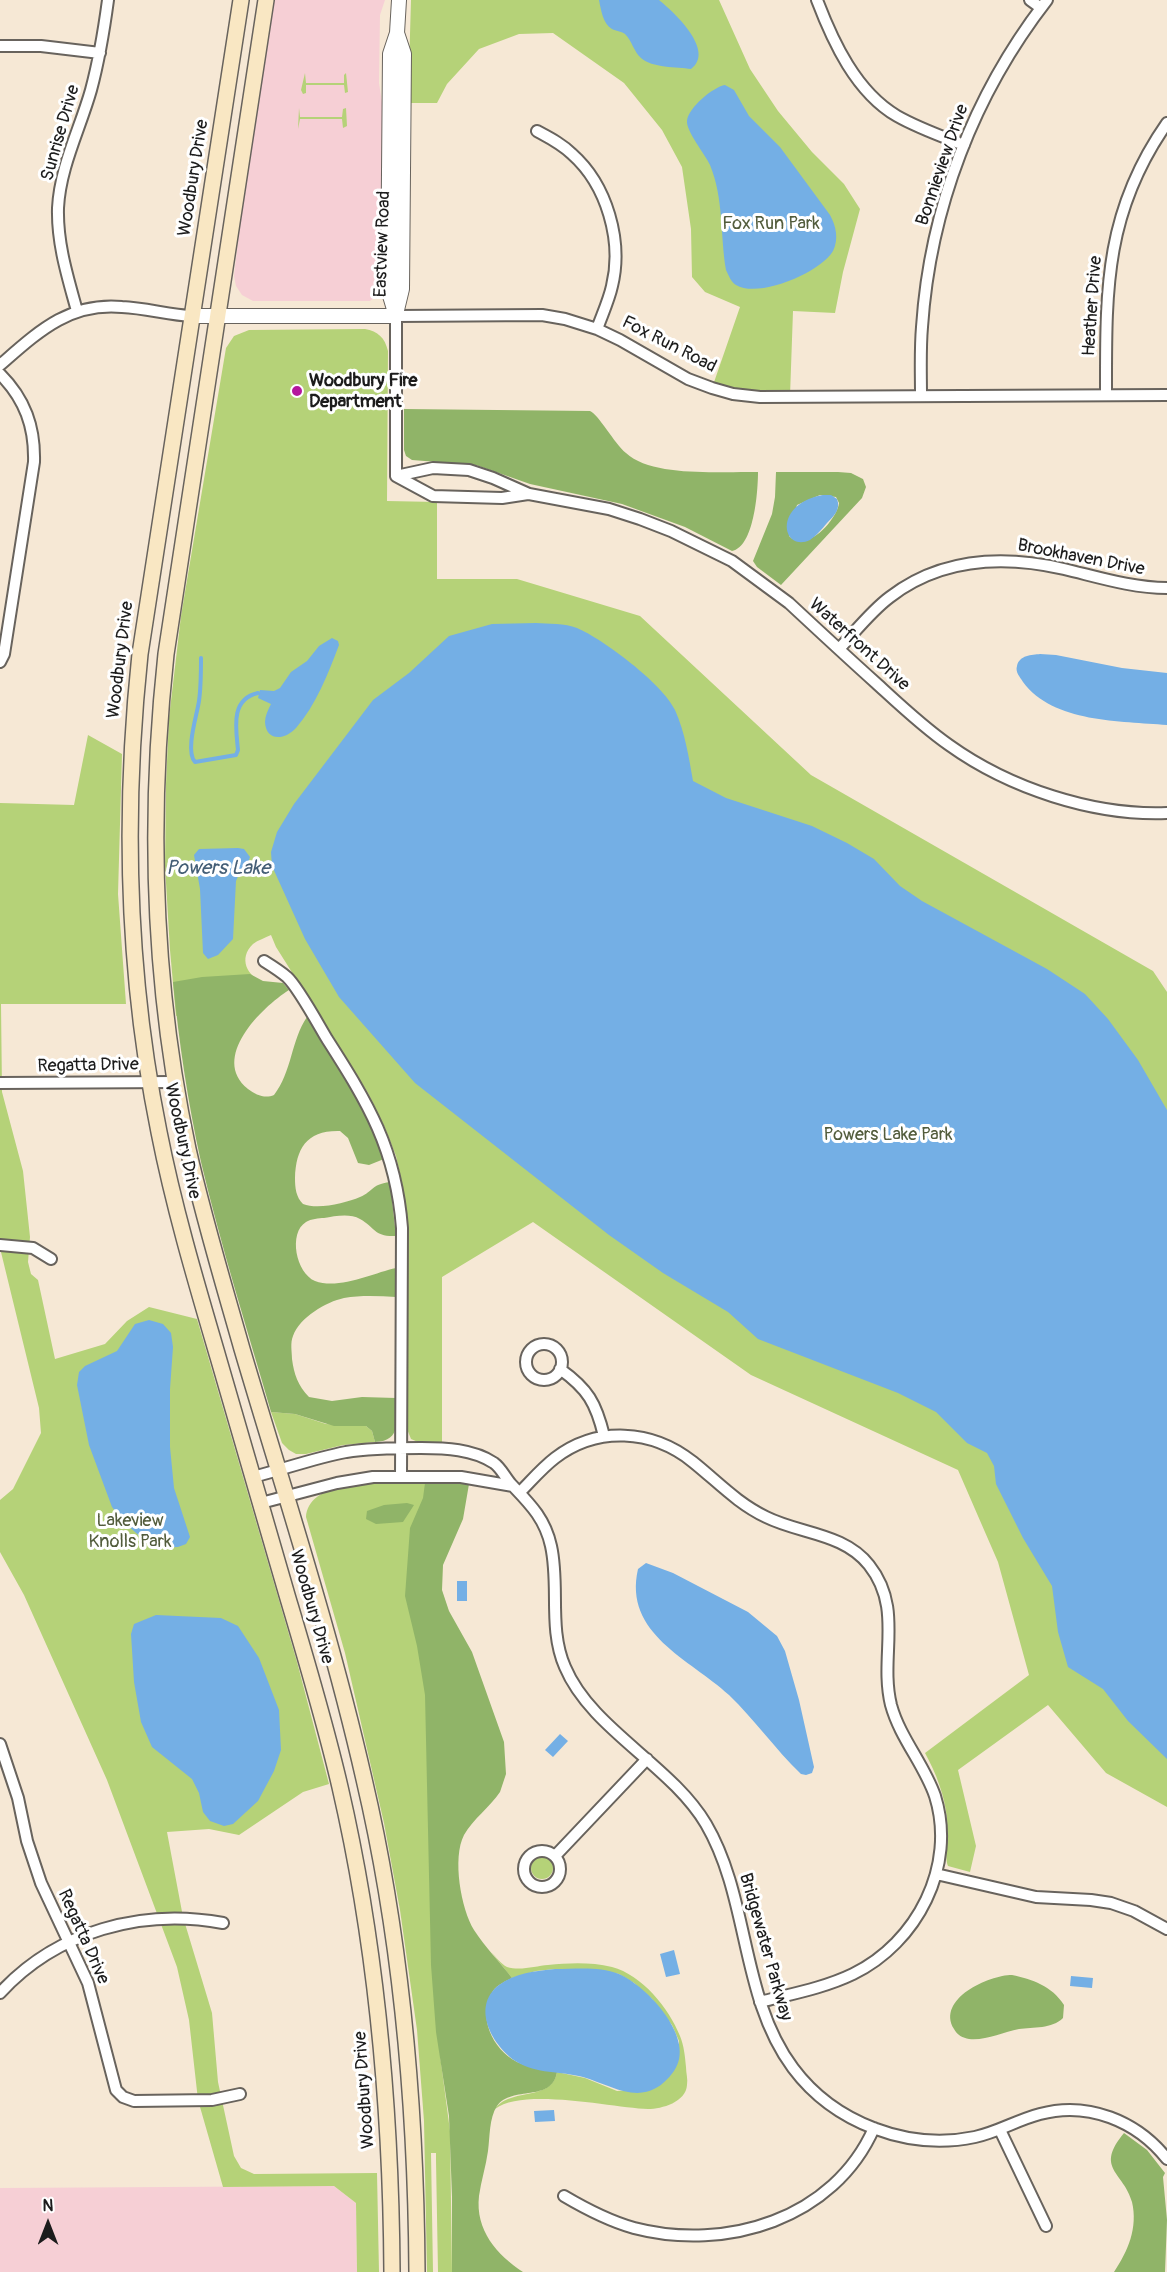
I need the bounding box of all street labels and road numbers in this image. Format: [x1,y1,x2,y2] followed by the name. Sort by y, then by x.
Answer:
[37,83,85,183] street label: Sunrise Drive
[912,102,974,228] street label: Bonnieview Drive
[174,118,214,238] street label: Woodbury Drive
[370,190,396,298] street label: Eastview Road
[1079,255,1107,357] street label: Heather Drive
[618,312,720,378] street label: Fox Run Road
[1016,535,1146,581] street label: Brookhaven Drive
[804,594,914,696] street label: Waterfront Drive
[103,600,139,720] street label: Woodbury Drive
[37,1054,139,1078] street label: Regatta Drive
[159,1081,205,1201] street label: Woodbury Drive
[284,1547,338,1667] street label: Woodbury Drive
[734,1871,796,2023] street label: Bridgewater Parkway
[53,1886,113,1988] street label: Regatta Drive
[350,2030,380,2150] street label: Woodbury Drive

